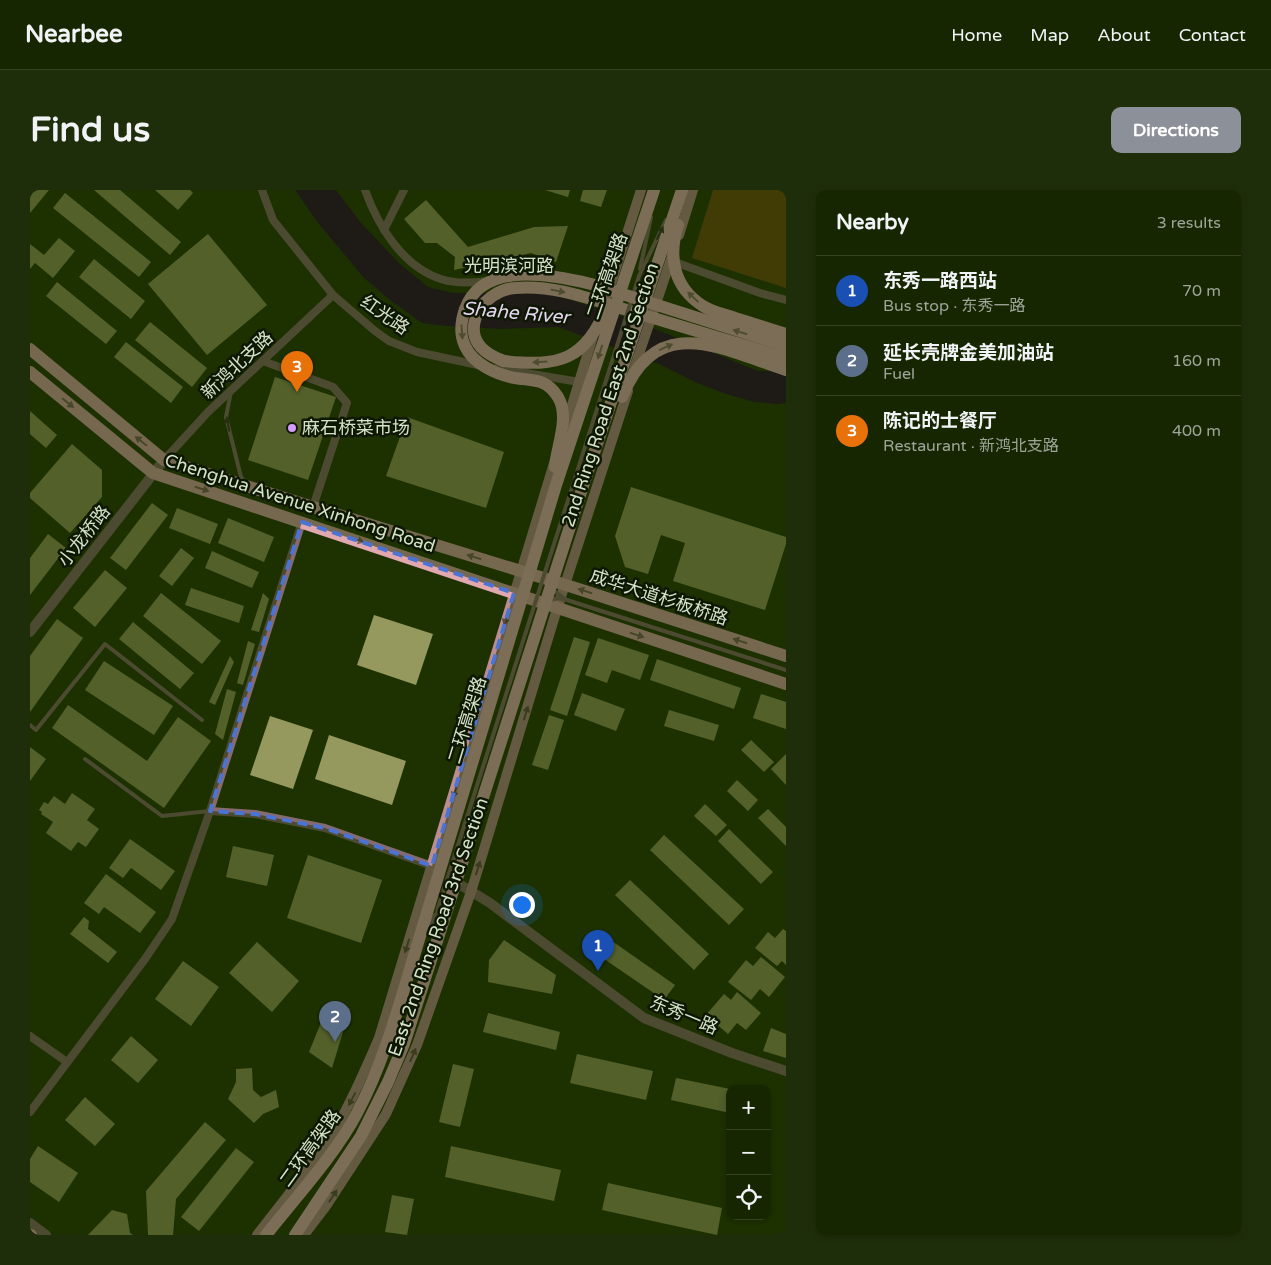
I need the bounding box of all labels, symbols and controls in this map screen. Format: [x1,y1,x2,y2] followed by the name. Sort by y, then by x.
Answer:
[25,20,123,49] text: Nearbee
[951,24,1002,46] text: Home
[1030,24,1069,46] text: Map
[1097,24,1151,46] text: About
[1179,24,1246,46] text: Contact
[1111,107,1241,153] button: Directions
[30,109,150,151] text: Find us
[836,210,909,235] text: Nearby
[1157,213,1221,233] text: 3 results
[656,226,664,240] one-way arrow
[582,230,632,322] street label: 二环高架路
[464,255,554,277] street label: 光明滨河路
[557,260,663,530] street label: 2nd Ring Road East 2nd Section
[883,270,997,292] text: 东秀一路西站
[847,281,857,301] text: 1
[1182,281,1221,301] text: 70 m
[550,287,566,295] one-way arrow
[357,291,413,339] street label: 红光路
[687,291,699,303] one-way arrow
[883,296,1025,316] text: Bus stop · 东秀一路
[462,297,573,329] water label: Shahe River
[459,324,467,340] one-way arrow
[197,326,277,404] street label: 新鸿北支路
[732,327,747,335] one-way arrow
[883,342,1054,364] text: 延长壳牌金美加油站
[659,343,673,351] one-way arrow
[595,345,603,360] one-way arrow
[281,351,313,392] pin: 3
[847,351,857,371] text: 2
[1172,351,1221,371] text: 160 m
[532,358,548,366] one-way arrow
[883,364,915,384] text: Fuel
[61,397,73,409] one-way arrow
[883,410,997,432] text: 陈记的士餐厅
[224,416,232,432] one-way arrow
[302,417,410,439] place label: 麻石桥菜市场
[847,421,857,441] text: 3
[1172,421,1221,441] text: 400 m
[286,422,298,434] marker: 麻石桥菜市场
[135,435,148,446] one-way arrow
[883,436,1059,456] text: Restaurant · 新鸿北支路
[162,449,438,557] street label: Chenghua Avenue Xinhong Road
[195,486,210,494] one-way arrow
[53,501,115,571] street label: 小龙桥路
[349,537,364,545] one-way arrow
[467,553,482,561] one-way arrow
[587,564,731,630] street label: 成华大道杉板桥路
[577,587,592,595] one-way arrow
[502,611,510,626] one-way arrow
[630,632,645,640] one-way arrow
[732,637,747,644] one-way arrow
[443,674,491,766] street label: 二环高架路
[522,705,530,720] one-way arrow
[450,783,458,798] one-way arrow
[383,795,493,1059] street label: East 2nd Ring Road 3rd Section
[474,861,482,876] one-way arrow
[509,892,535,918] your location
[582,930,614,971] pin: 1
[403,939,411,954] one-way arrow
[647,991,721,1039] street label: 东秀一路
[319,1001,351,1042] pin: 2
[409,1048,417,1062] one-way arrow
[726,1085,771,1220] map controls
[726,1085,771,1130] button: +
[348,1091,356,1106] one-way arrow
[275,1105,345,1191] street label: 二环高架路
[726,1130,771,1175] button: −
[726,1175,771,1220] button: locate
[328,1189,338,1202] one-way arrow

